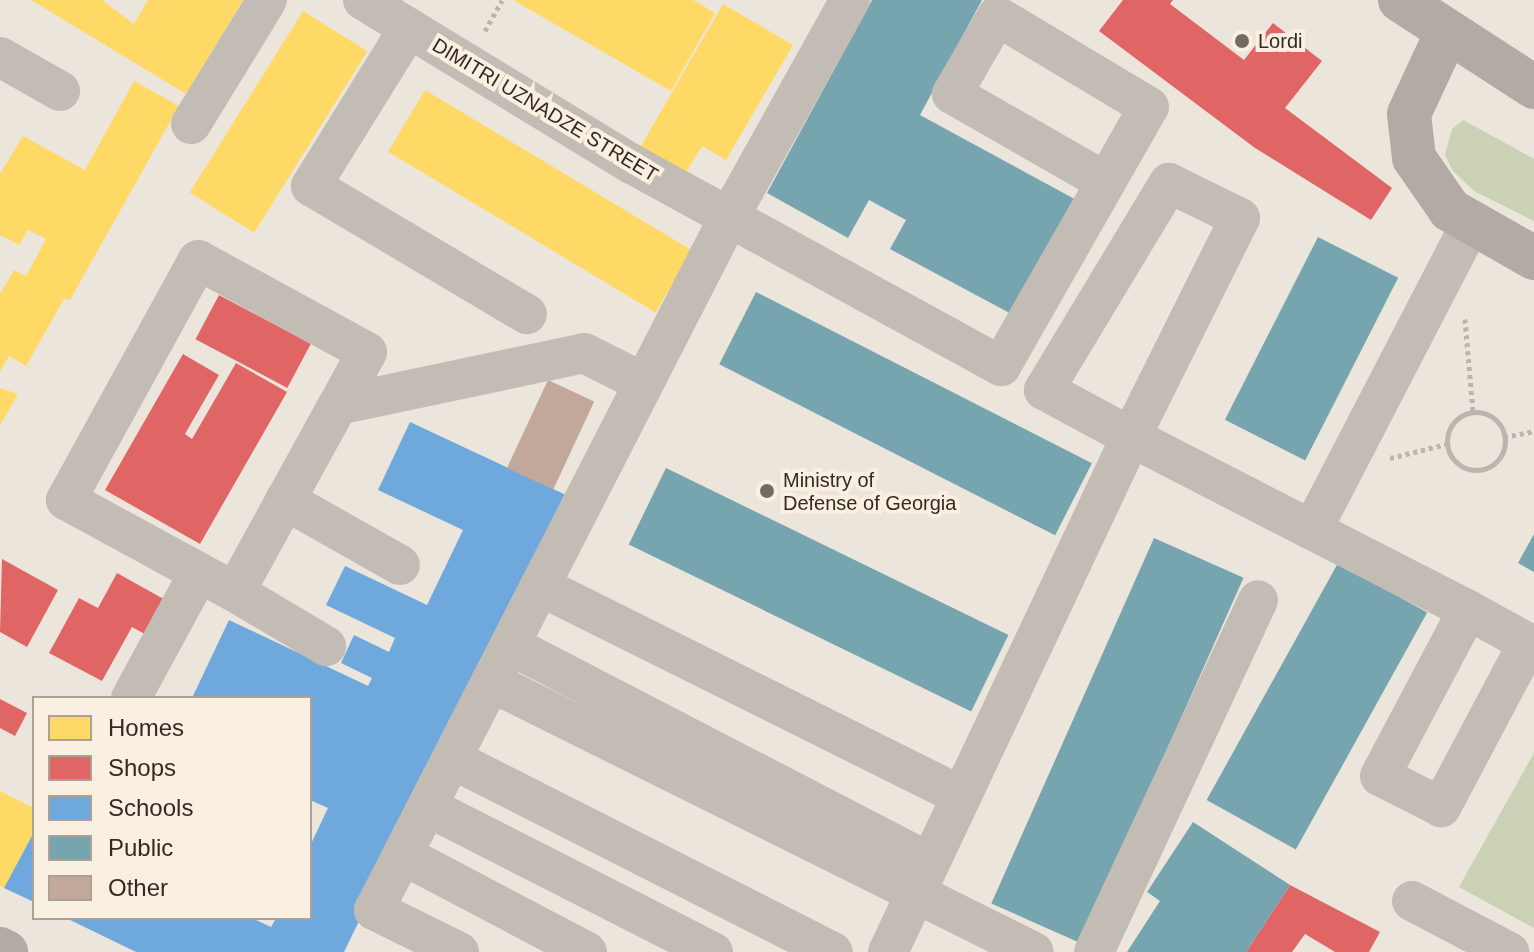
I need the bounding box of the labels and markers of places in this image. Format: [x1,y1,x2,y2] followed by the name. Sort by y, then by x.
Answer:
[1258,29,1302,53] place label: Lordi
[1233,32,1251,50] marker: Lordi
[783,468,956,515] place label: Ministry of Defense of Georgia
[758,482,776,500] marker: Ministry of Defense of Georgia

